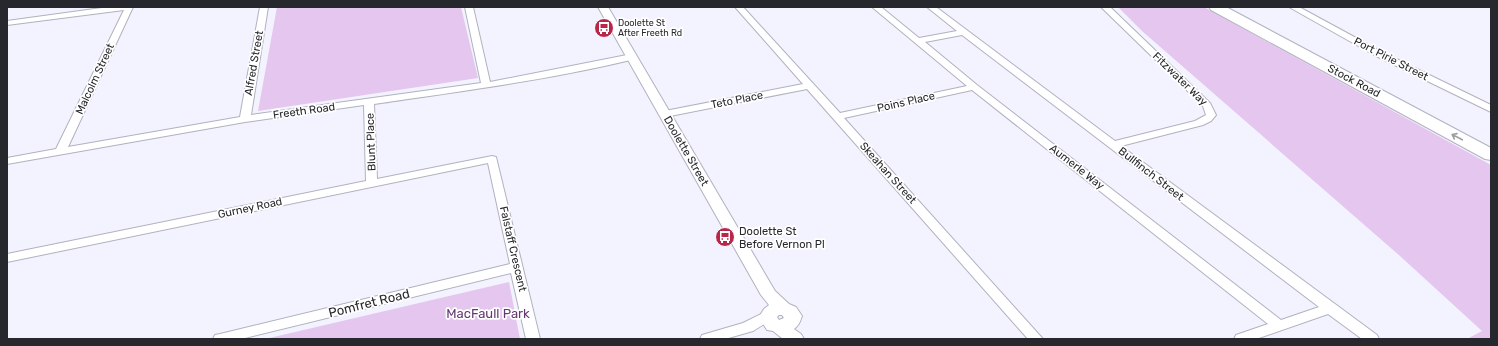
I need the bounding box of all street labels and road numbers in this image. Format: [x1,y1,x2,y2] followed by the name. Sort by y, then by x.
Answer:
[242,29,266,96] street label: Alfred Street
[1352,35,1431,84] street label: Port Pirie Street
[73,41,117,117] street label: Malcolm Street
[1150,50,1210,108] street label: Fitzwater Way
[1325,62,1383,100] street label: Stock Road
[710,89,764,111] street label: Teto Place
[876,89,936,115] street label: Poins Place
[272,100,336,122] street label: Freeth Road
[363,113,379,171] street label: Blunt Place
[661,114,712,189] street label: Doolette Street
[857,140,920,207] street label: Skeahan Street
[1047,142,1107,192] street label: Aumerle Way
[1116,144,1187,204] street label: Bullfinch Street
[217,195,283,221] street label: Gurney Road
[497,205,529,294] street label: Falstaff Crescent
[327,286,411,320] street label: Pomfret Road

